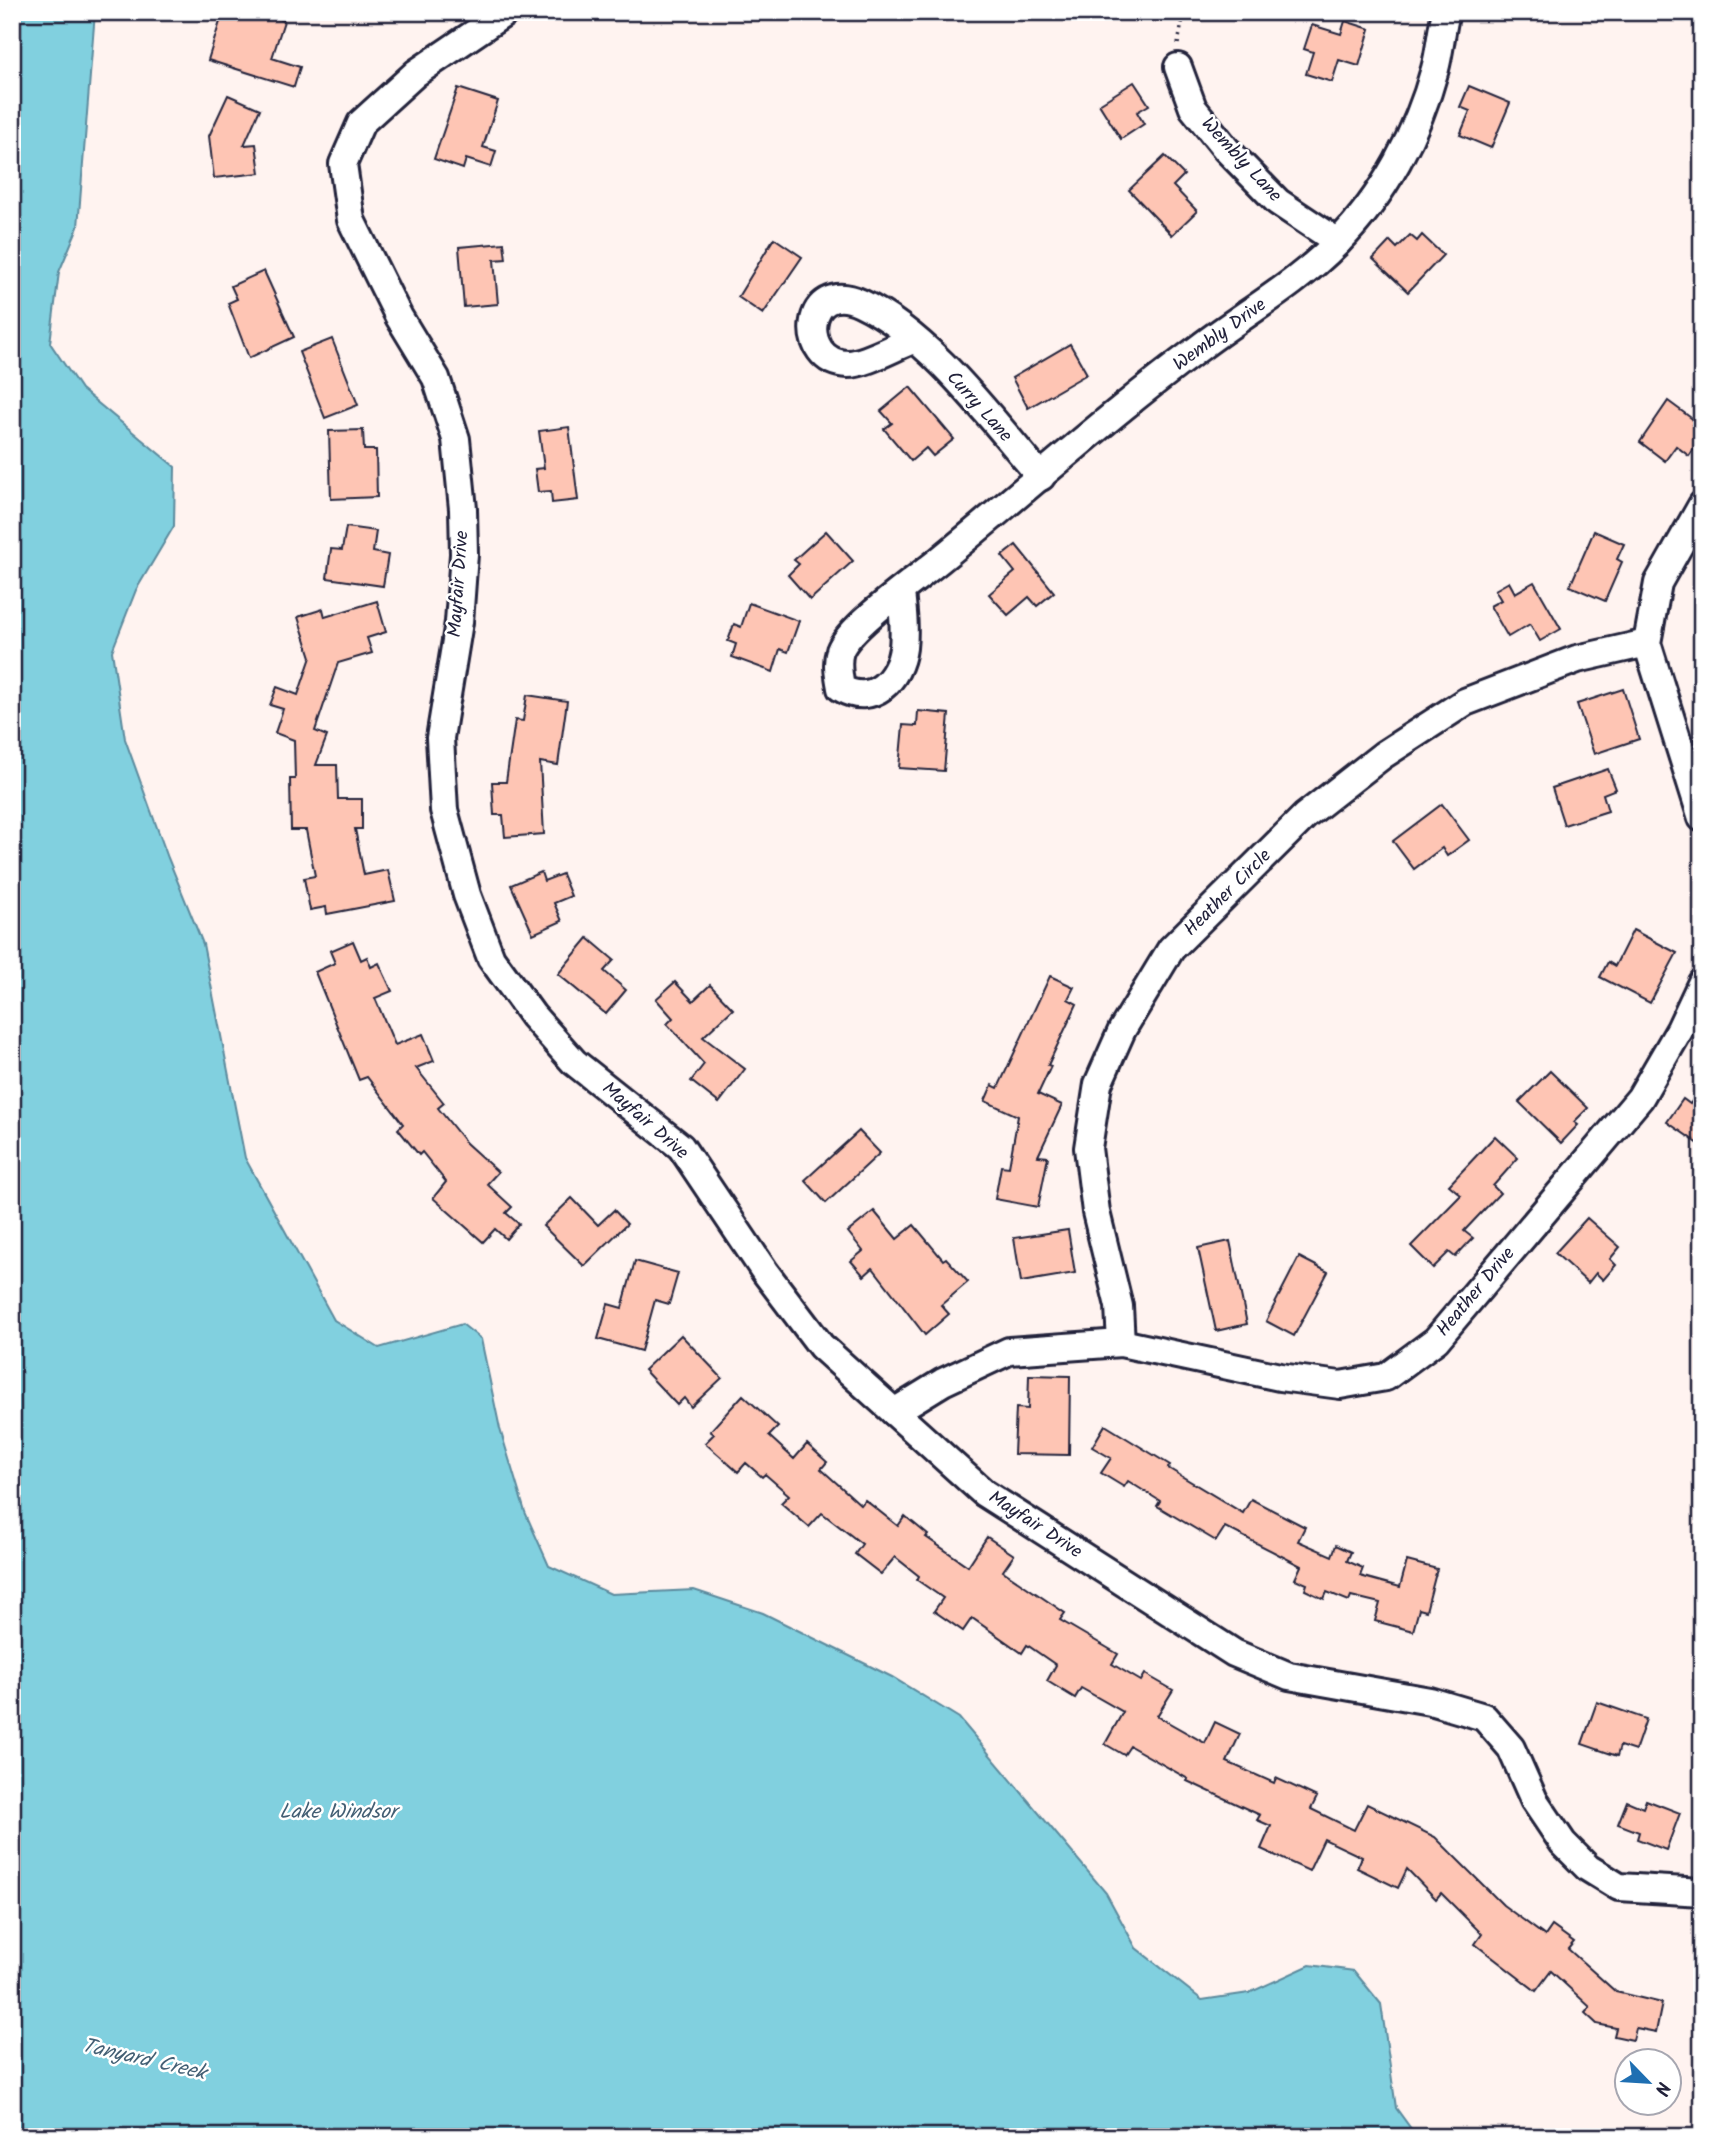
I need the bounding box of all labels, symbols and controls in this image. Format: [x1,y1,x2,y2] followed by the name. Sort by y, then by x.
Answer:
[1193,110,1289,210] street label: Wembly Lane
[1167,290,1273,379] street label: Wembly Drive
[939,364,1020,450] street label: Curry Lane
[440,529,478,638] street label: Mayfair Drive
[1177,842,1279,944] street label: Heather Circle
[595,1075,696,1168] street label: Mayfair Drive
[1429,1240,1523,1344] street label: Heather Drive
[982,1483,1088,1567] street label: Mayfair Drive
[279,1796,401,1829] water label: Lake Windsor
[79,2030,212,2091] water label: Tanyard Creek
[1612,2048,1682,2118] north arrow
[1645,2077,1678,2100] text: N

